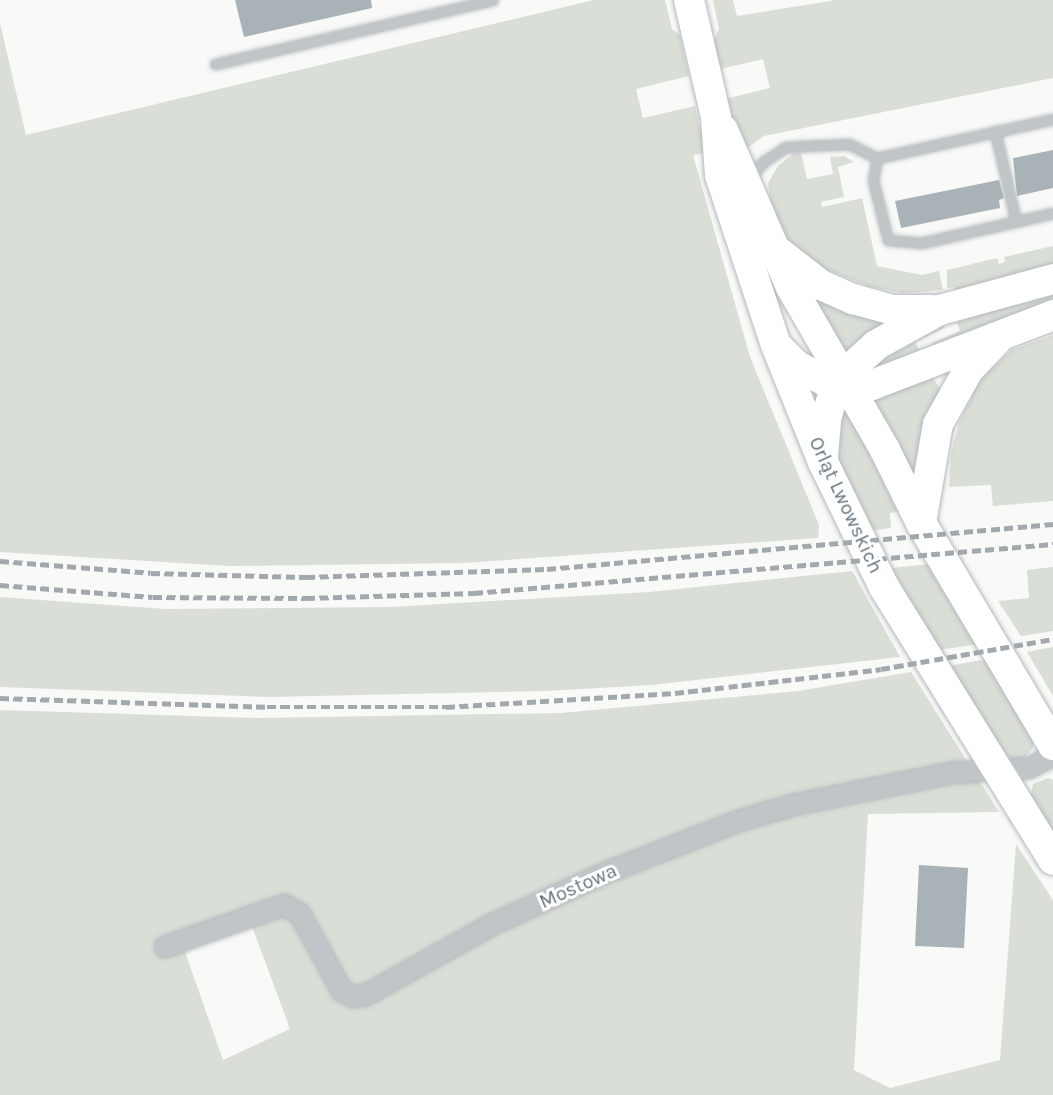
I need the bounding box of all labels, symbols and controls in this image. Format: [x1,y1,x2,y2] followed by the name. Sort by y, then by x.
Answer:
[804,433,888,577] street label: Orląt Lwowskich
[536,858,620,914] street label: Mostowa

